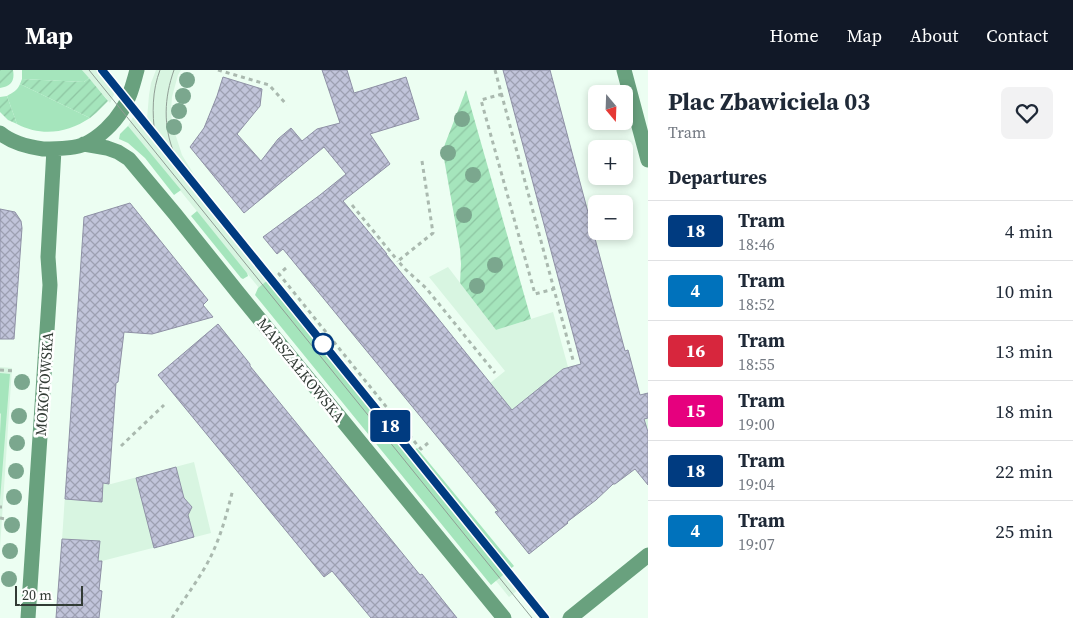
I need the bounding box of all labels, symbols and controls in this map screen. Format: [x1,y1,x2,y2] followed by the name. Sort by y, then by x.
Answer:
[25,19,73,52] text: Map
[770,23,819,48] text: Home
[847,23,882,48] text: Map
[910,23,958,48] text: About
[986,23,1048,48] text: Contact
[588,85,632,130] north arrow
[588,85,633,240] map controls
[668,85,870,118] text: Plac Zbawiciela 03
[1001,87,1053,139] button: heart
[668,121,706,143] text: Tram
[588,140,633,185] button: +
[668,164,767,190] text: Departures
[588,195,633,240] button: −
[738,207,785,233] text: Tram
[686,218,705,243] text: 18
[1005,218,1053,244] text: 4 min
[738,233,775,255] text: 18:46
[738,267,785,293] text: Tram
[691,278,700,303] text: 4
[995,278,1053,304] text: 10 min
[738,293,775,315] text: 18:52
[252,313,350,427] street label: MARSZAŁKOWSKA
[738,327,785,353] text: Tram
[30,331,58,437] street label: MOKOTOWSKA
[312,333,334,355] unlabelled marker
[686,338,705,363] text: 16
[995,338,1053,364] text: 13 min
[738,353,775,375] text: 18:55
[738,387,785,413] text: Tram
[686,398,705,423] text: 15
[995,398,1053,424] text: 18 min
[368,410,412,442] line badge: 18
[380,413,400,438] text: 18
[738,413,775,435] text: 19:00
[738,447,785,473] text: Tram
[686,458,705,483] text: 18
[995,458,1053,484] text: 22 min
[738,473,775,495] text: 19:04
[738,507,785,533] text: Tram
[691,518,700,543] text: 4
[995,518,1053,544] text: 25 min
[738,533,775,555] text: 19:07
[15,583,82,606] scale bar
[22,585,52,605] text: 20 m

